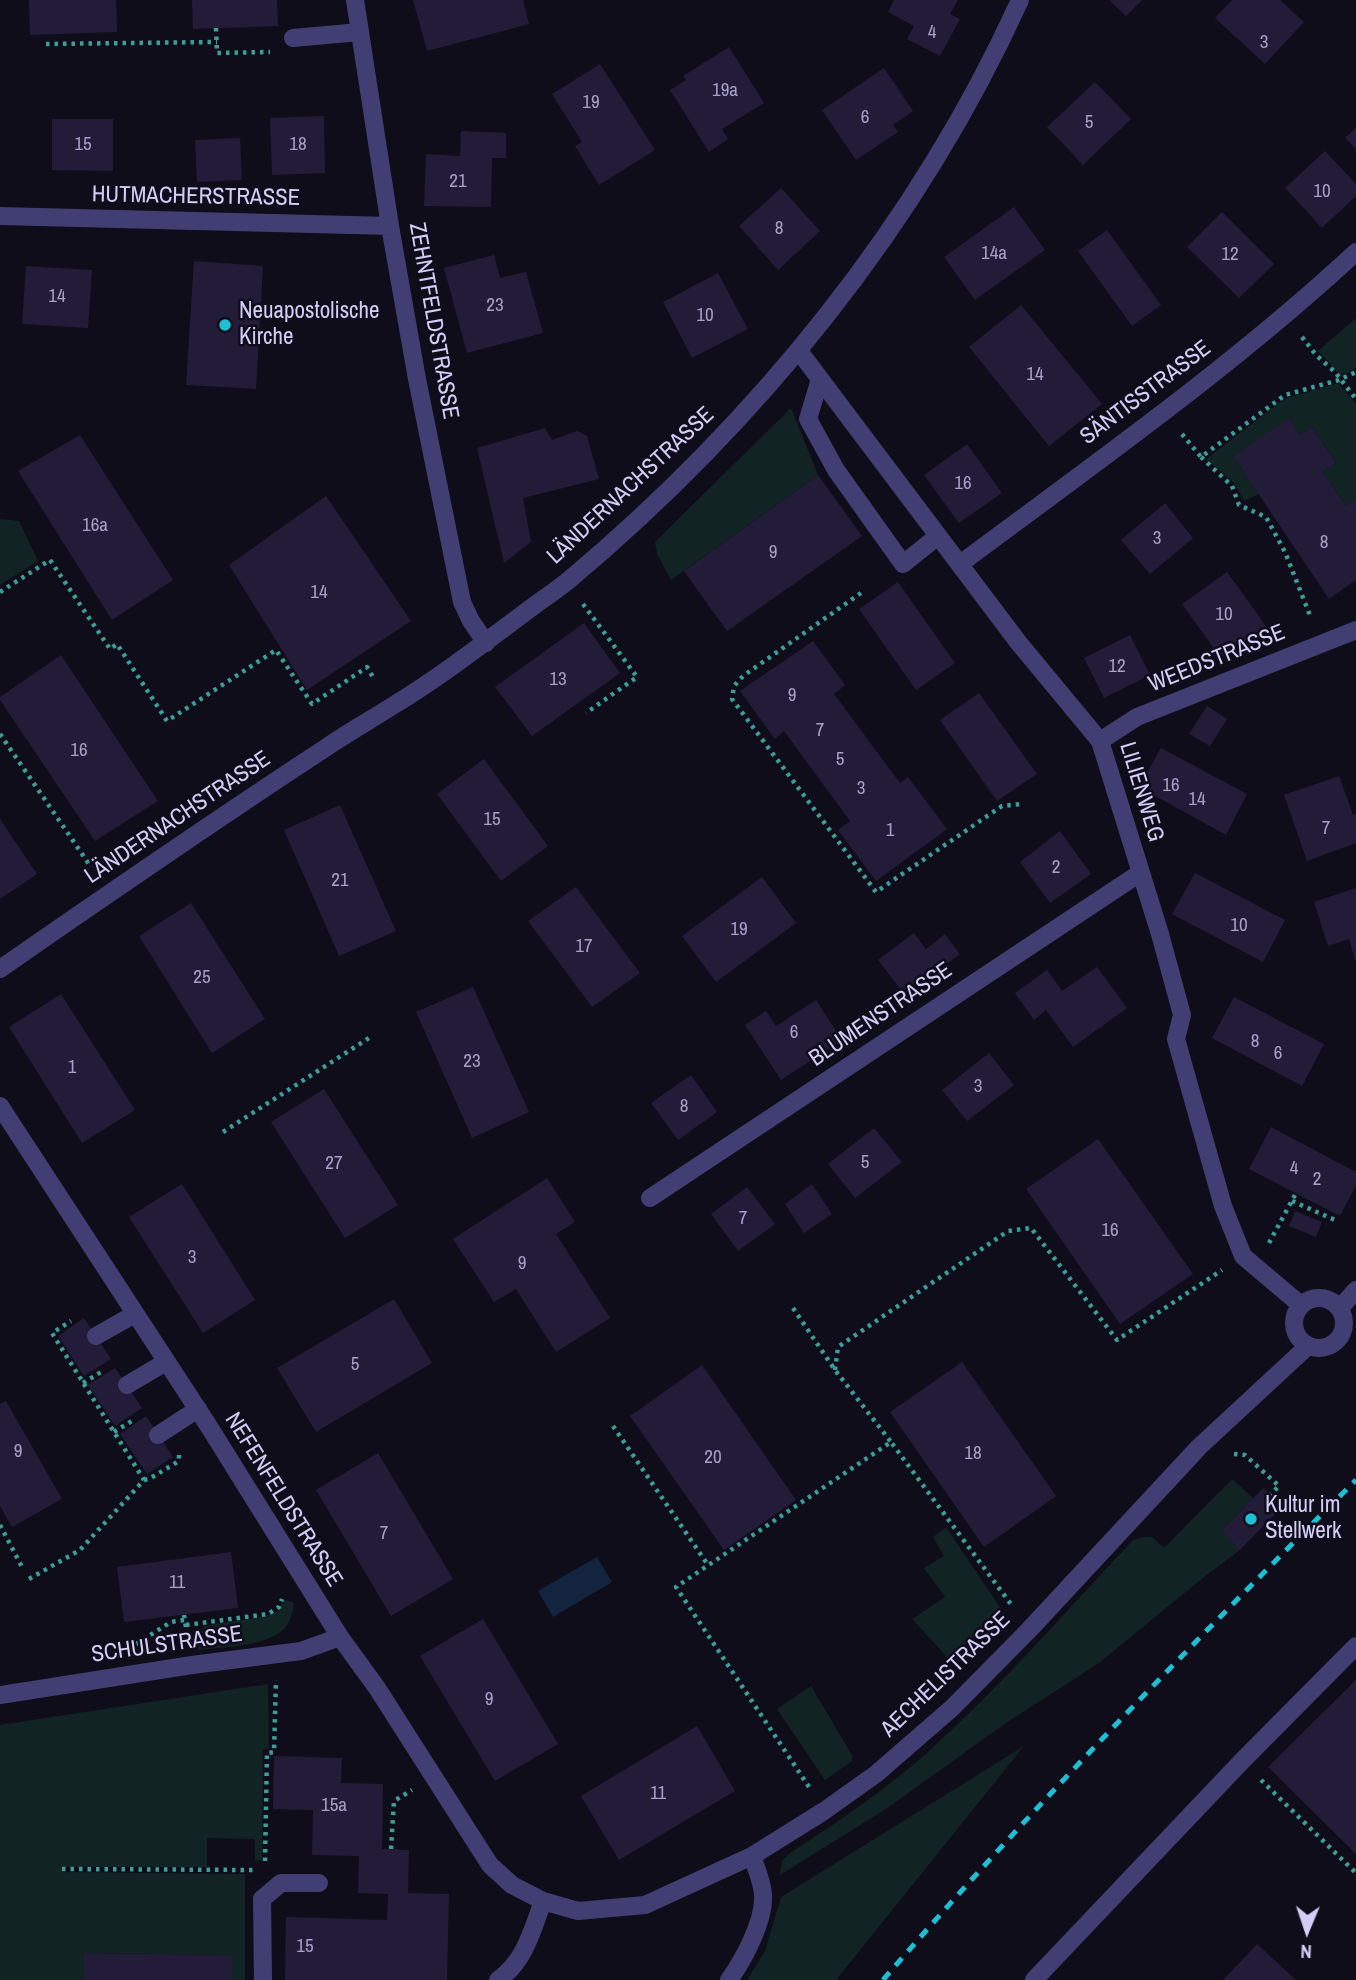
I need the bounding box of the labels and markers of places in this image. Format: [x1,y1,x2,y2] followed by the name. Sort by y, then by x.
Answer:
[239,298,379,352] place label: Neuapostolische Kirche
[217,317,233,333] marker: Neuapostolische Kirche
[1265,1492,1341,1546] place label: Kultur im Stellwerk
[1243,1511,1259,1527] marker: Kultur im Stellwerk

